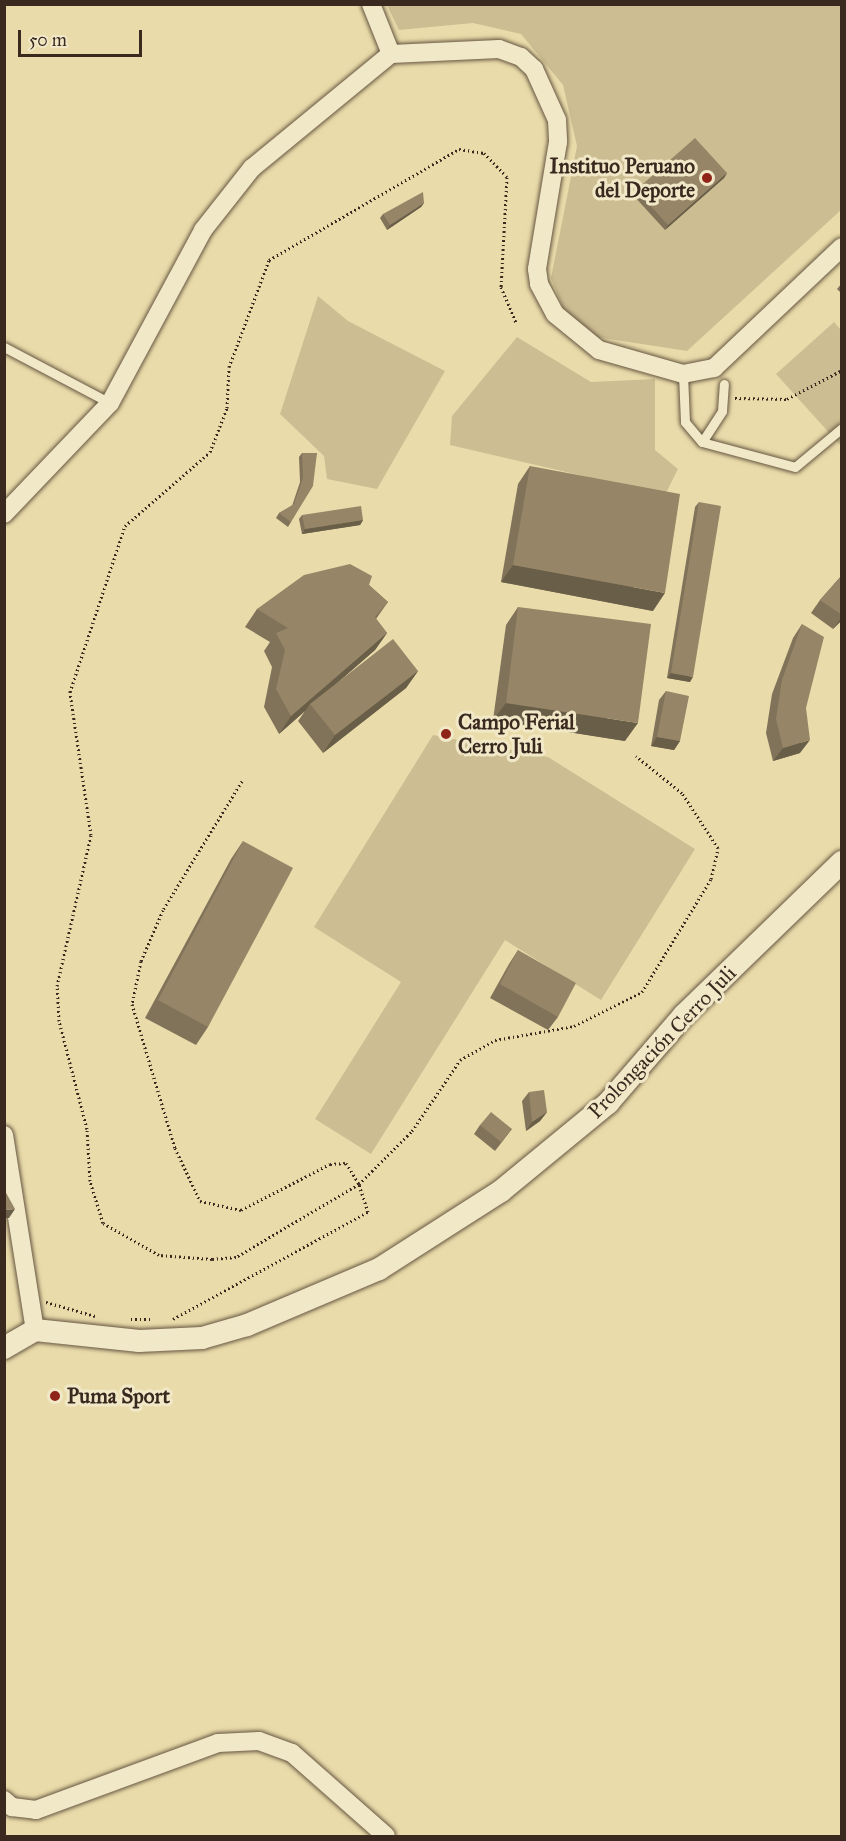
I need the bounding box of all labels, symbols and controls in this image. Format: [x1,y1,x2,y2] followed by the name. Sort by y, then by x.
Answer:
[21,18,146,56] scale bar
[29,29,67,51] text: 50 m
[550,153,695,203] place label: Instituo Peruano del Deporte
[700,171,714,185] marker: Instituo Peruano del Deporte
[458,709,575,759] place label: Campo Ferial Cerro Juli
[439,727,453,741] marker: Campo Ferial Cerro Juli
[583,960,741,1124] street label: Prolongación Cerro Juli
[67,1383,170,1409] place label: Puma Sport
[48,1389,62,1403] marker: Puma Sport

